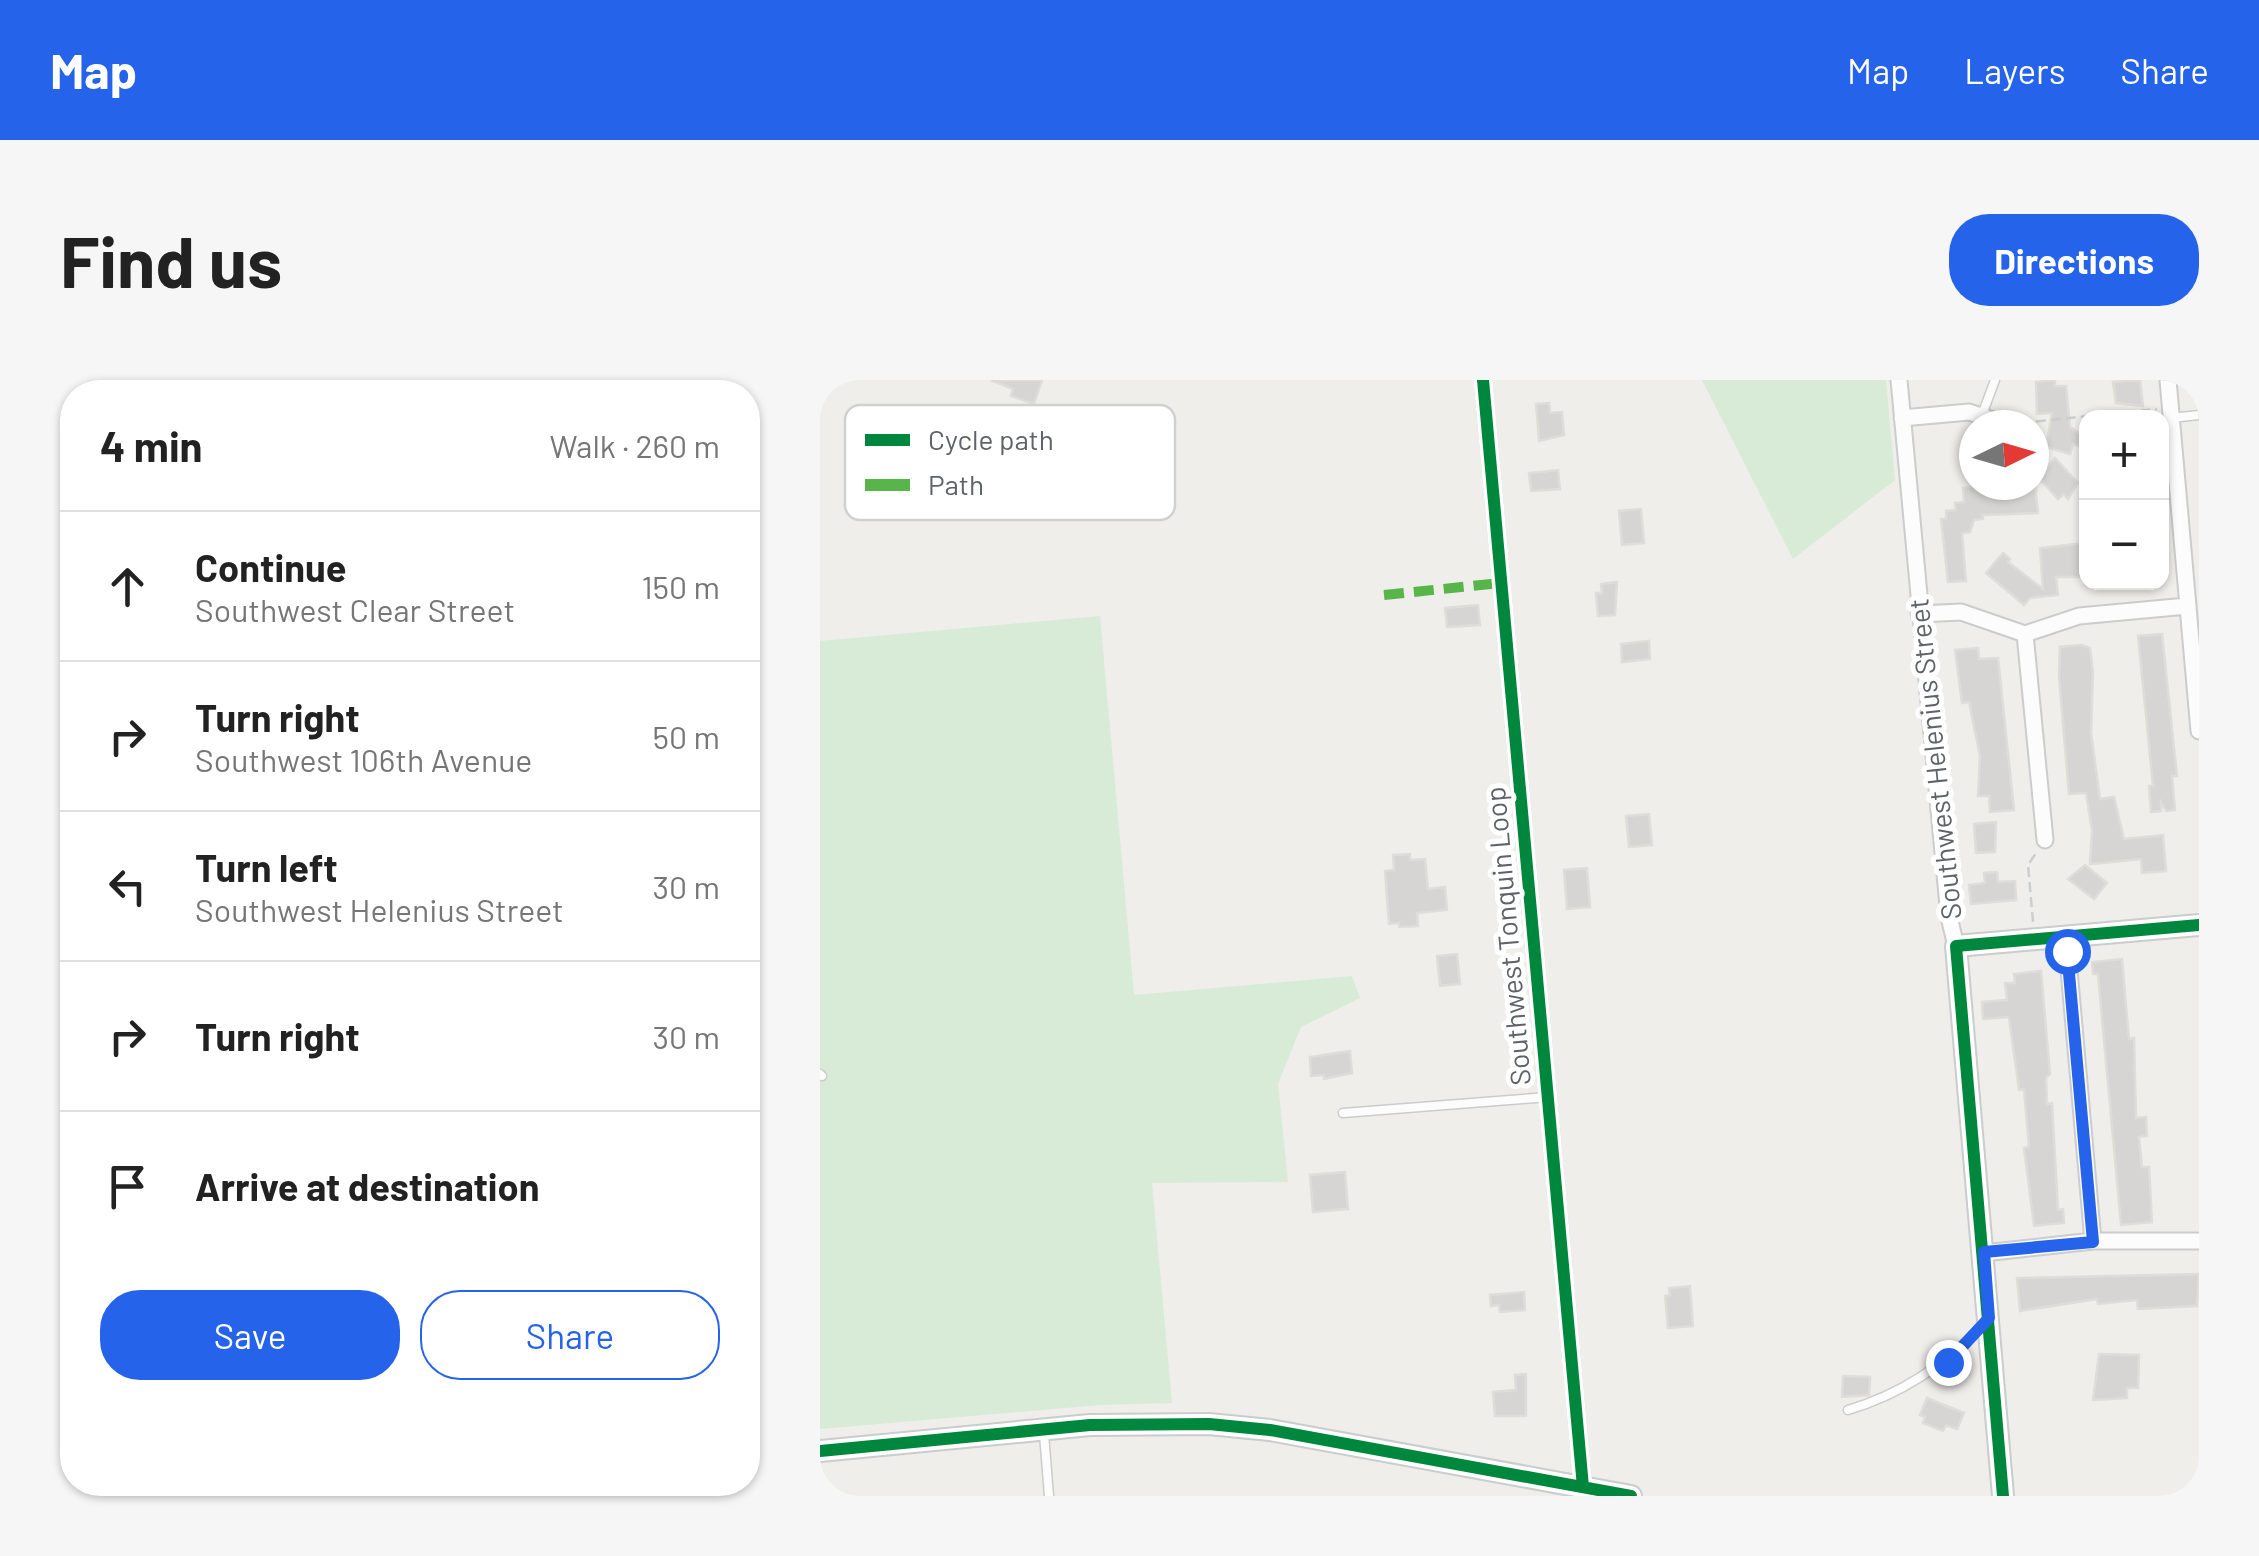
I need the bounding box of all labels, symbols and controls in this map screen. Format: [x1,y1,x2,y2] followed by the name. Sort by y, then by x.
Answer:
[50,41,137,99] text: Map
[1847,49,1909,91] text: Map
[1964,49,2066,91] text: Layers
[2121,49,2209,91] text: Share
[1949,214,2199,306] button: Directions
[60,218,282,302] text: Find us
[845,405,1175,520] legend
[1959,410,2049,500] north arrow
[2079,410,2169,590] map controls
[2079,410,2169,500] button: +
[100,420,203,470] text: 4 min
[928,422,1054,456] text: Cycle path
[550,426,720,464] text: Walk · 260 m
[928,467,984,501] text: Path
[2079,500,2169,590] button: −
[195,544,346,590] text: Continue
[100,559,155,614] icon: ahead
[641,567,720,605] text: 150 m
[195,590,515,628] text: Southwest Clear Street
[1900,597,1968,921] street label: Southwest Helenius Street
[195,694,360,740] text: Turn right
[100,709,155,764] icon: right
[653,717,720,755] text: 50 m
[195,740,532,778] text: Southwest 106th Avenue
[1477,785,1537,1087] street label: Southwest Tonquin Loop
[195,844,338,890] text: Turn left
[100,859,155,914] icon: left
[653,867,720,905] text: 30 m
[195,890,564,928] text: Southwest Helenius Street
[2045,929,2091,975] route start
[100,1009,155,1064] icon: right
[195,1013,360,1059] text: Turn right
[653,1017,720,1055] text: 30 m
[100,1159,155,1214] icon: arrive
[195,1163,540,1209] text: Arrive at destination
[100,1290,400,1380] button: Save
[420,1290,720,1380] button: Share
[1926,1340,1972,1386] route end

